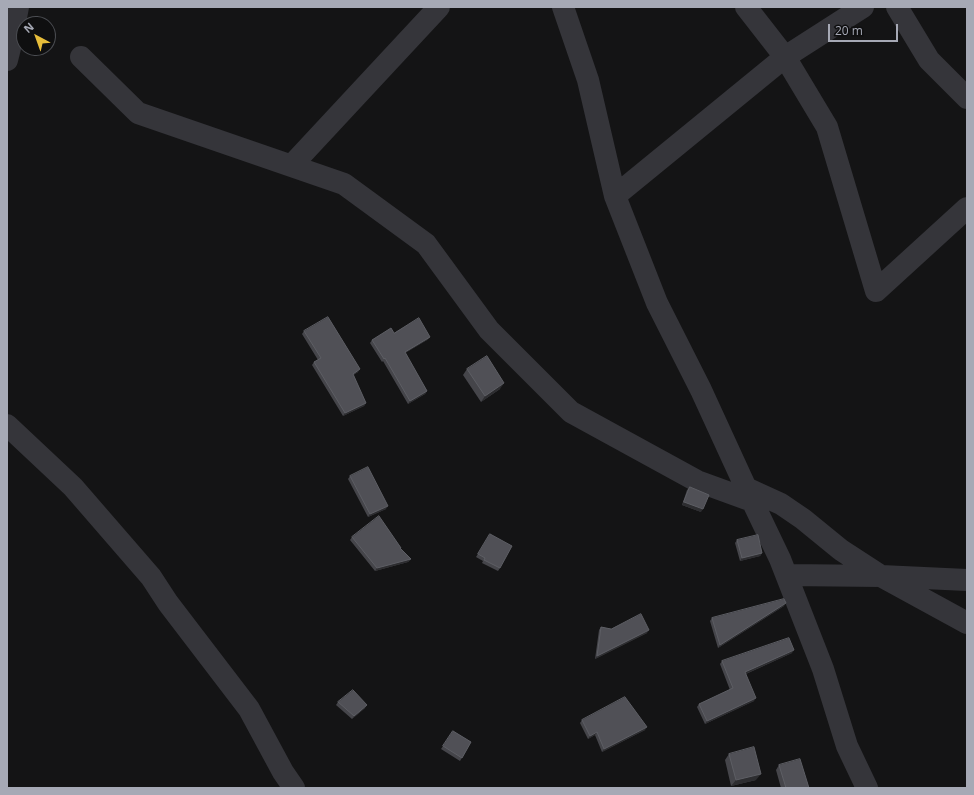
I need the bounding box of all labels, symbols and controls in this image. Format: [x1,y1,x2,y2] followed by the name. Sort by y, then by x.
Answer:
[16,16,56,56] north arrow
[830,16,900,42] scale bar
[20,19,37,36] text: N
[835,22,863,39] text: 20 m

